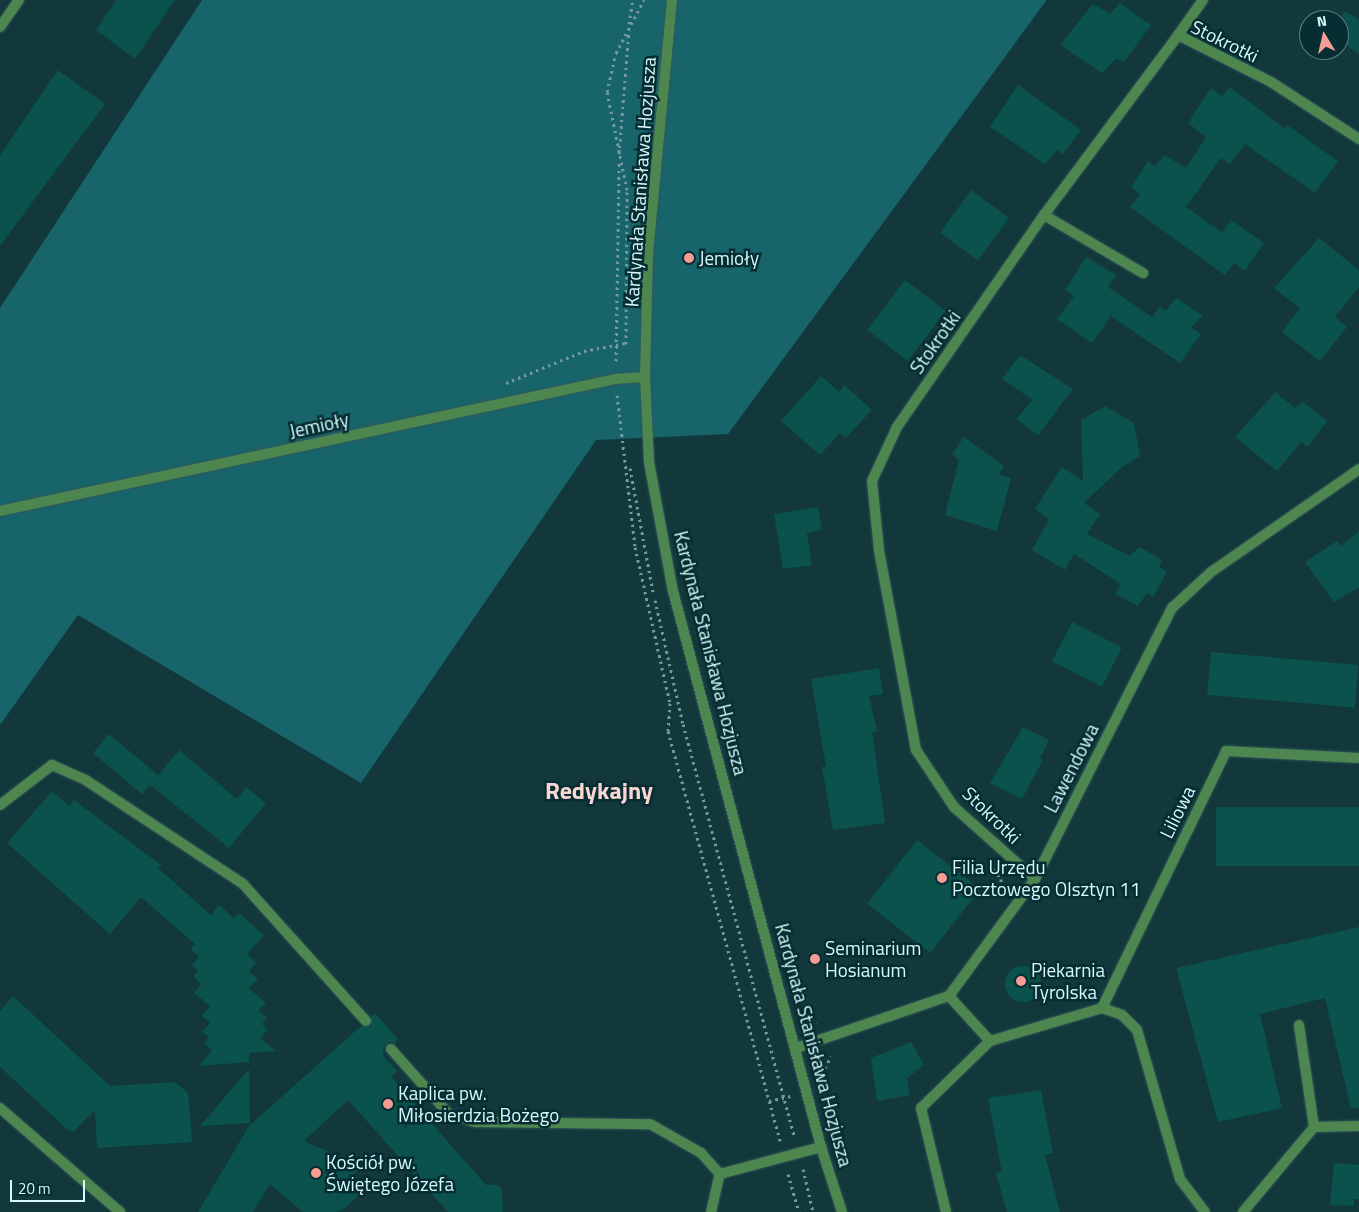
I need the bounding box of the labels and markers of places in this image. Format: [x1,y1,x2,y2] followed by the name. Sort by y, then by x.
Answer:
[699,247,759,269] place label: Jemioły
[683,252,695,264] marker: Jemioły
[952,856,1141,900] place label: Filia Urzędu Pocztowego Olsztyn 11
[936,872,948,884] marker: Filia Urzędu Pocztowego Olsztyn 11
[825,937,921,981] place label: Seminarium Hosianum
[809,953,821,965] marker: Seminarium Hosianum
[1031,959,1105,1003] place label: Piekarnia Tyrolska
[1015,975,1027,987] marker: Piekarnia Tyrolska
[398,1082,559,1126] place label: Kaplica pw. Miłosierdzia Bożego
[382,1098,394,1110] marker: Kaplica pw. Miłosierdzia Bożego
[326,1151,454,1195] place label: Kościół pw. Świętego Józefa
[310,1167,322,1179] marker: Kościół pw. Świętego Józefa

